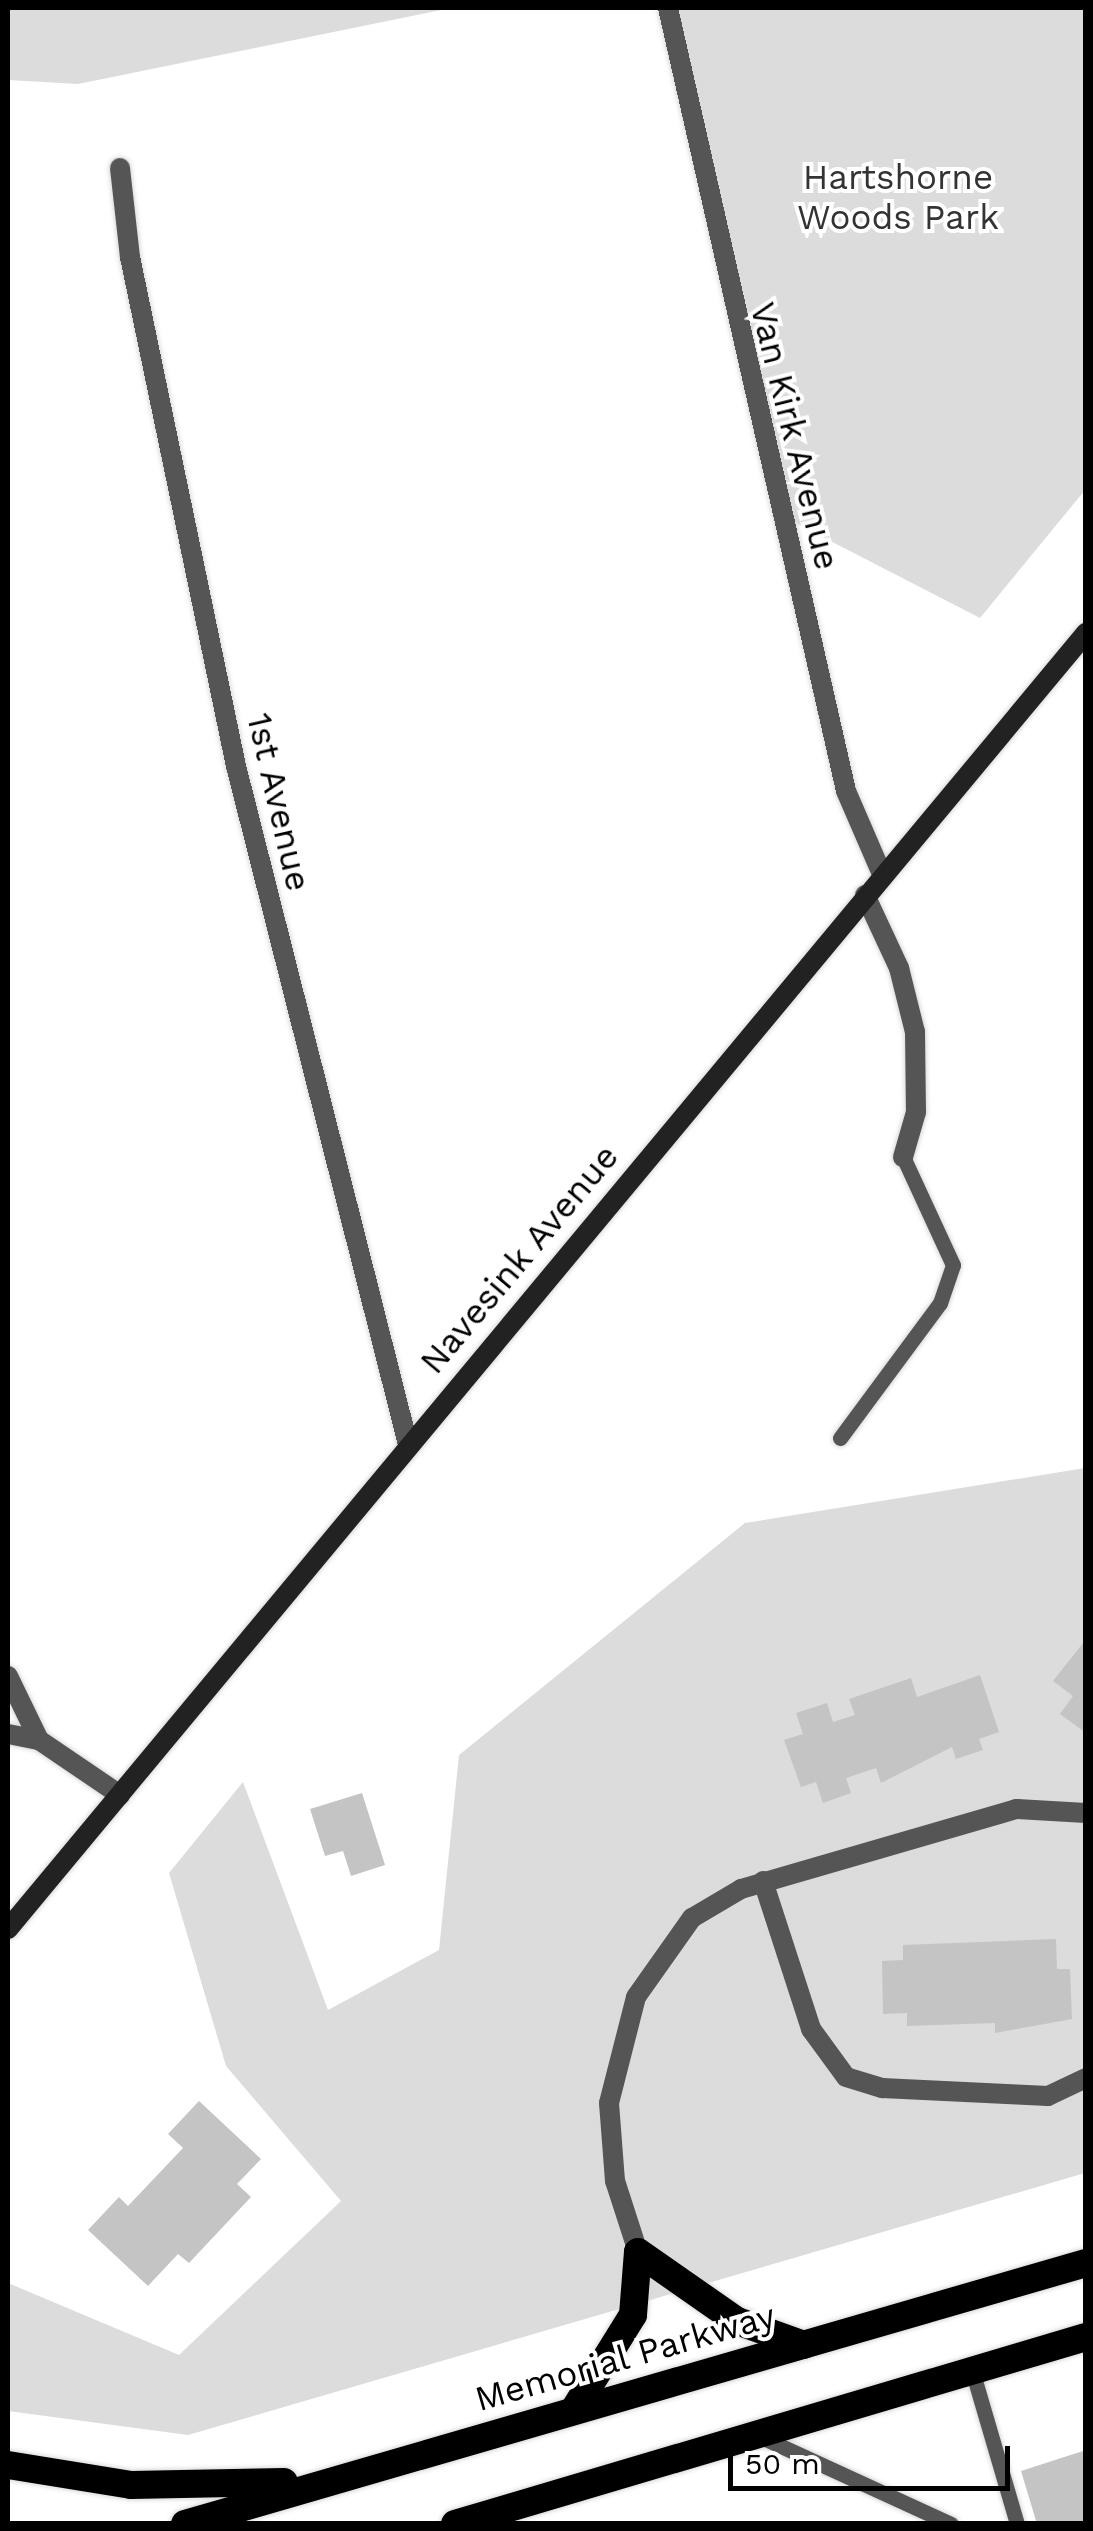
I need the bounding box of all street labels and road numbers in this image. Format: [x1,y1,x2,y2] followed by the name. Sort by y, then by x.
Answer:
[741,297,849,575] street label: Van Kirk Avenue
[238,708,320,896] street label: 1st Avenue
[410,1135,628,1383] street label: Navesink Avenue
[470,2294,780,2420] street label: Memorial Parkway

